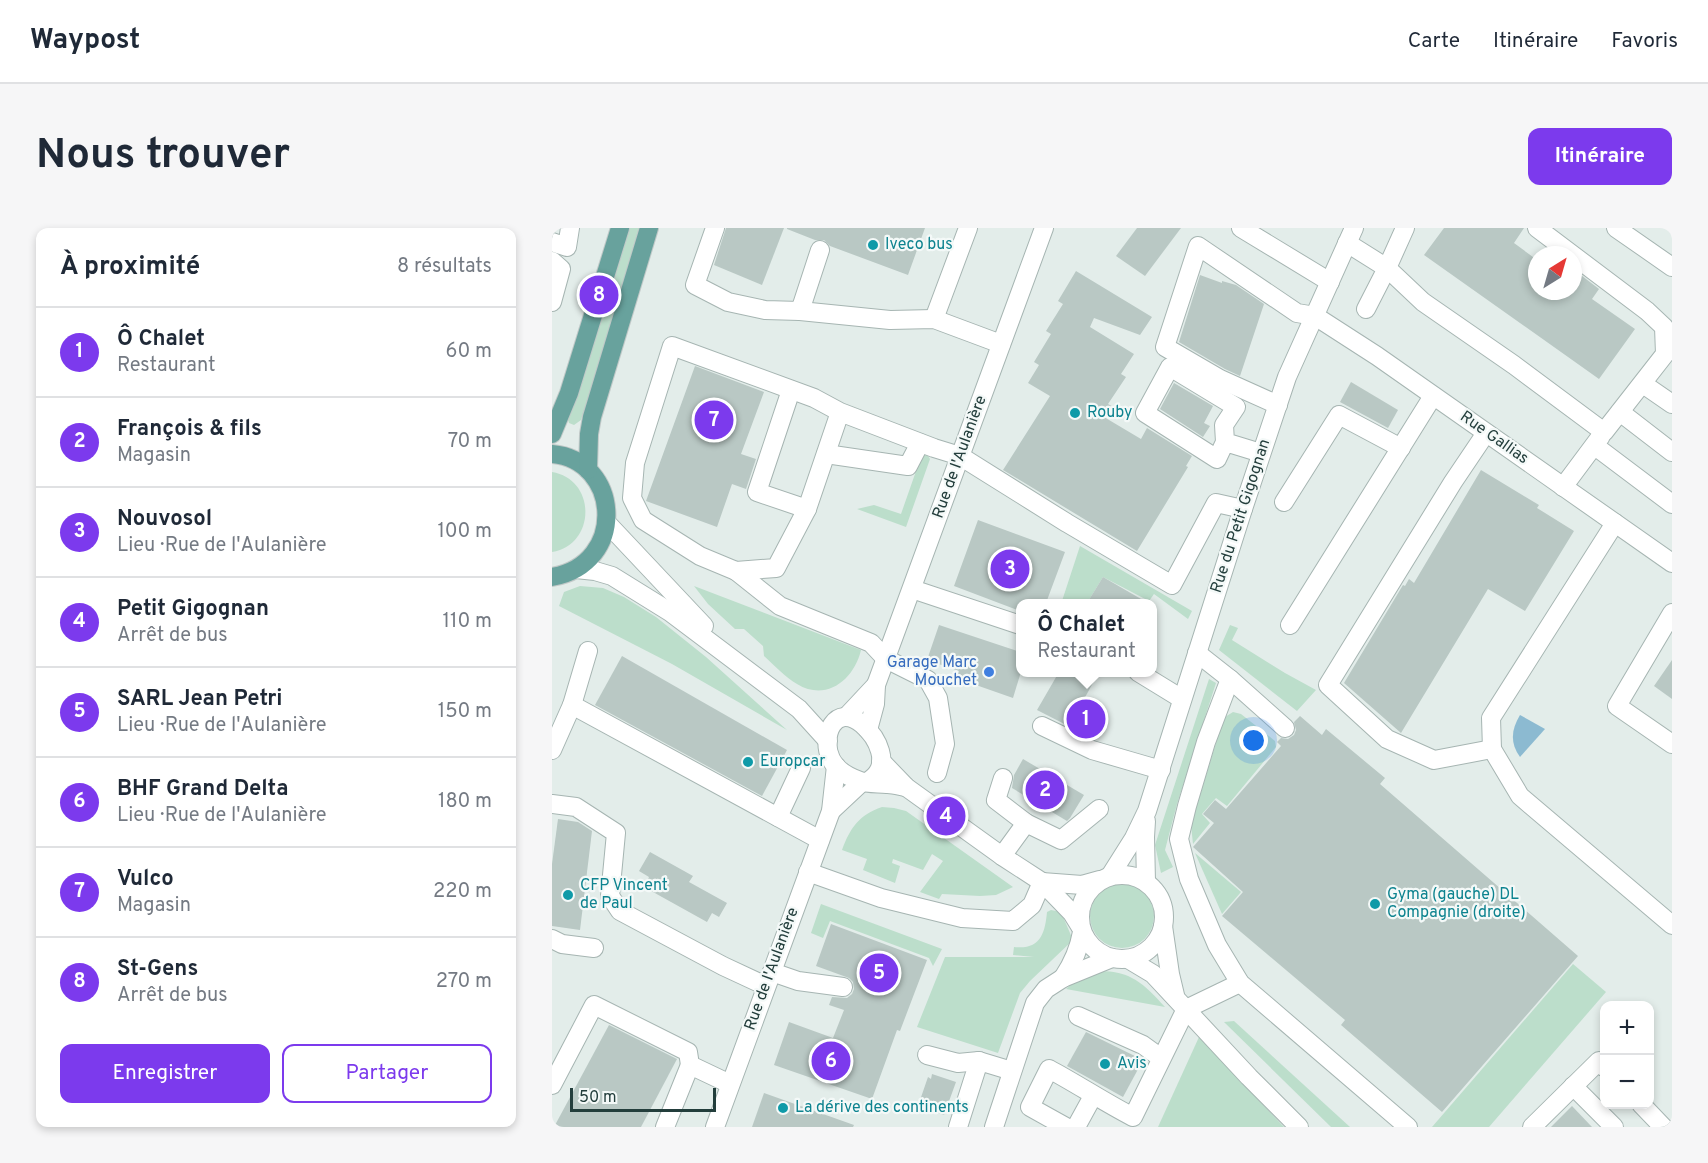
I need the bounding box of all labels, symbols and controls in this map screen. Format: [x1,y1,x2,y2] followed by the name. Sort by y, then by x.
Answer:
[30,23,140,59] text: Waypost
[1408,28,1460,55] text: Carte
[1493,28,1578,55] text: Itinéraire
[1611,28,1678,55] text: Favoris
[1528,128,1672,185] button: Itinéraire
[36,130,290,183] text: Nous trouver
[885,235,953,255] place label: Iveco bus
[866,238,880,252] marker: Iveco bus
[1528,246,1582,300] north arrow
[60,251,200,284] text: À proximité
[397,254,492,280] text: 8 résultats
[580,272,618,318] pin: 8
[117,326,205,353] text: Ô Chalet
[76,339,84,365] text: 1
[446,339,492,365] text: 60 m
[117,353,216,379] text: Restaurant
[928,393,992,521] street label: Rue de l'Aulanière
[694,398,734,442] pin: 7
[1087,403,1133,423] place label: Rouby
[1068,406,1082,420] marker: Rouby
[1456,407,1532,469] street label: Rue Gallias
[117,416,262,443] text: François & fils
[73,429,86,455] text: 2
[448,429,492,455] text: 70 m
[1207,437,1275,595] street label: Rue du Petit Gigognan
[117,443,191,469] text: Magasin
[117,506,212,533] text: Nouvosol
[74,519,86,545] text: 3
[437,519,492,545] text: 100 m
[117,533,326,559] text: Lieu · Rue de l'Aulanière
[990,546,1030,592] pin: 3
[117,596,269,623] text: Petit Gigognan
[1016,599,1157,677] popup
[73,609,86,635] text: 4
[443,609,492,635] text: 110 m
[1037,612,1125,639] text: Ô Chalet
[117,623,228,649] text: Arrêt de bus
[1037,639,1136,665] text: Restaurant
[887,653,977,691] place label: Garage Marc Mouchet
[982,665,996,679] marker: Garage Marc Mouchet
[117,686,282,713] text: SARL Jean Petri
[1066,696,1106,742] pin: 1
[73,699,86,725] text: 5
[438,699,492,725] text: 150 m
[117,713,326,739] text: Lieu · Rue de l'Aulanière
[1239,726,1268,755] your location
[760,752,825,772] place label: Europcar
[741,755,755,769] marker: Europcar
[1026,768,1064,812] pin: 2
[117,776,288,803] text: BHF Grand Delta
[73,789,86,815] text: 6
[438,789,492,815] text: 180 m
[926,794,966,838] pin: 4
[117,803,326,829] text: Lieu · Rue de l'Aulanière
[117,866,174,893] text: Vulco
[580,876,668,914] place label: CFP Vincent de Paul
[74,879,85,905] text: 7
[433,879,492,905] text: 220 m
[1387,885,1526,923] place label: Gyma (gauche) DL Compagnie (droite)
[561,888,575,902] marker: CFP Vincent de Paul
[117,893,191,919] text: Magasin
[1368,897,1382,911] marker: Gyma (gauche) DL Compagnie (droite)
[740,905,804,1033] street label: Rue de l'Aulanière
[860,950,898,996] pin: 5
[117,956,198,983] text: St-Gens
[73,969,86,995] text: 8
[436,969,492,995] text: 270 m
[117,983,228,1009] text: Arrêt de bus
[1600,1001,1654,1109] map controls
[1600,1001,1654,1055] button: +
[812,1038,850,1084] pin: 6
[60,1044,270,1103] button: Enregistrer
[282,1044,492,1103] button: Partager
[1117,1054,1147,1074] place label: Avis
[1600,1055,1654,1109] button: −
[1098,1057,1112,1071] marker: Avis
[570,1085,716,1112] scale bar
[579,1088,617,1108] text: 50 m
[795,1098,969,1118] place label: La dérive des continents
[776,1101,790,1115] marker: La dérive des continents

